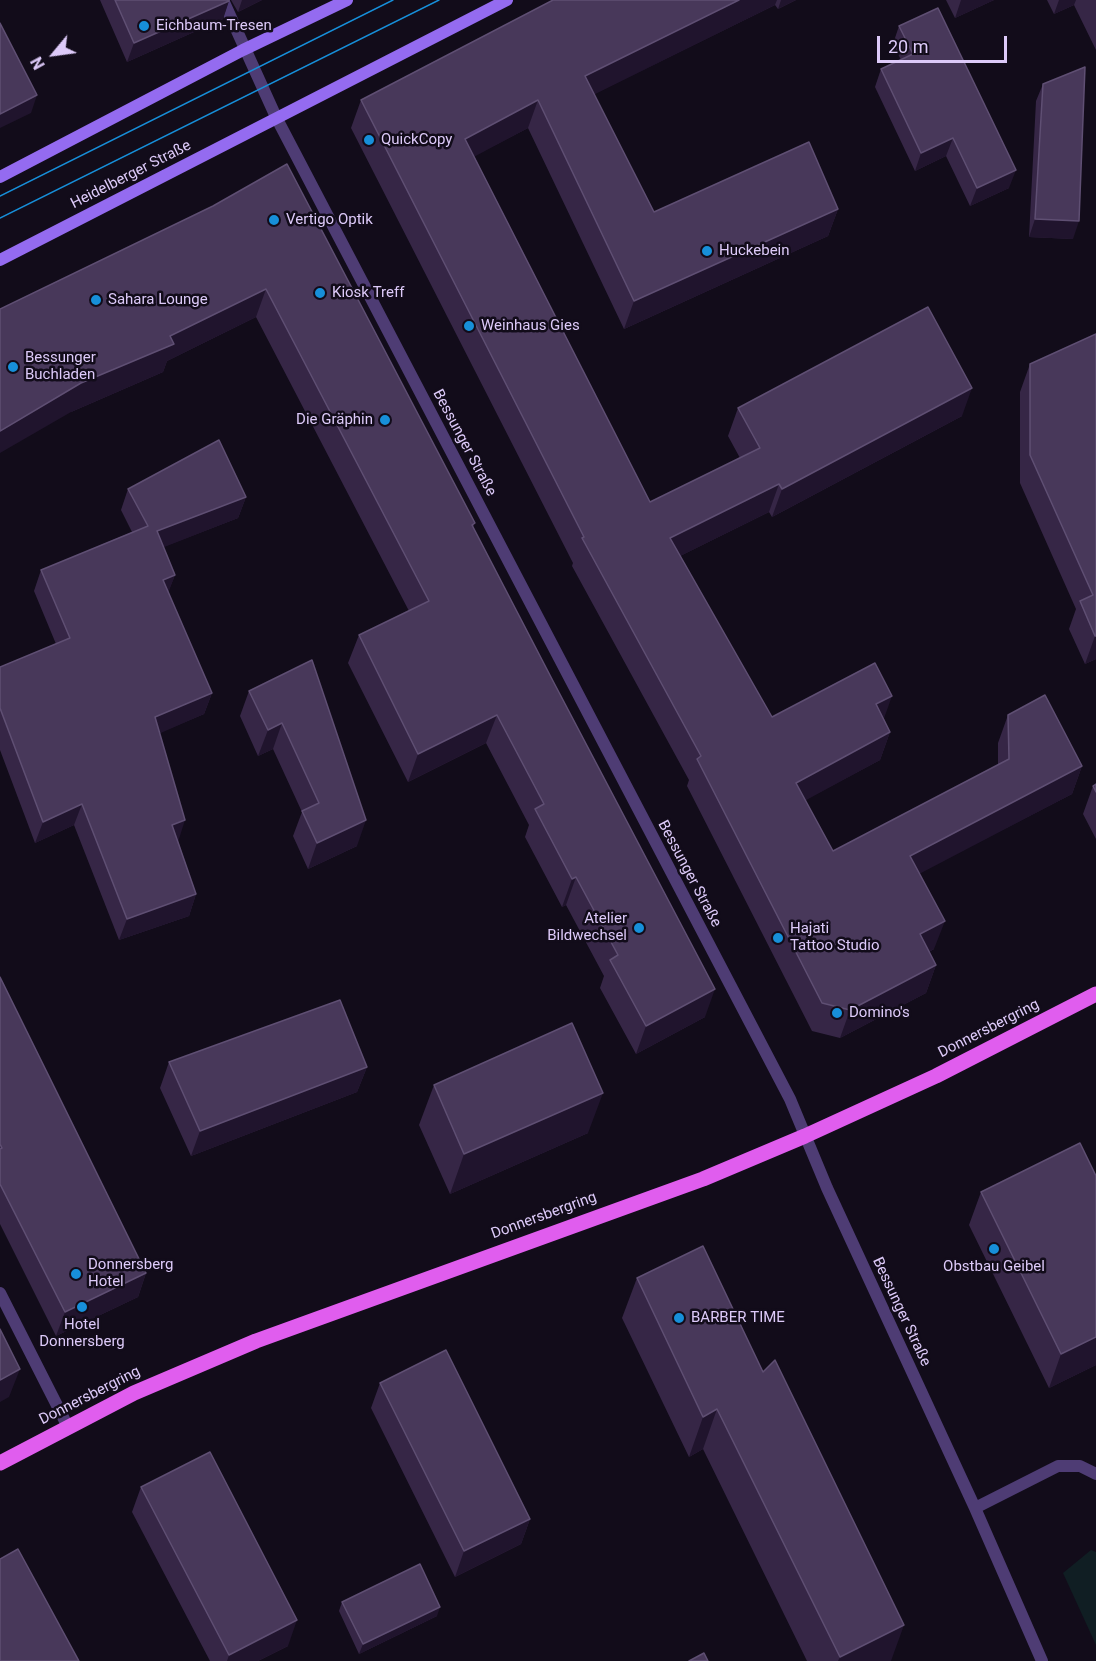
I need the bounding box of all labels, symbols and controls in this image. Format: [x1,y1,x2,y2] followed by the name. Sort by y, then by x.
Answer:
[156,17,272,35] place label: Eichbaum-Tresen
[137,19,151,33] marker: Eichbaum-Tresen
[24,24,84,84] north arrow
[880,24,1010,62] scale bar
[888,36,928,57] text: 20 m
[27,53,49,73] text: N
[381,131,452,149] place label: QuickCopy
[362,133,376,147] marker: QuickCopy
[68,137,194,213] street label: Heidelberger Straße
[286,211,373,229] place label: Vertigo Optik
[267,213,281,227] marker: Vertigo Optik
[719,242,790,260] place label: Huckebein
[700,244,714,258] marker: Huckebein
[332,284,404,302] place label: Kiosk Treff
[313,286,327,300] marker: Kiosk Treff
[108,291,208,309] place label: Sahara Lounge
[89,293,103,307] marker: Sahara Lounge
[481,317,580,335] place label: Weinhaus Gies
[462,319,476,333] marker: Weinhaus Gies
[25,349,96,384] place label: Bessunger Buchladen
[6,360,20,374] marker: Bessunger Buchladen
[428,387,500,499] street label: Bessunger Straße
[296,411,373,429] place label: Die Gräphin
[378,413,392,427] marker: Die Gräphin
[653,818,725,930] street label: Bessunger Straße
[547,910,627,945] place label: Atelier Bildwechsel
[790,920,880,955] place label: Hajati Tattoo Studio
[632,921,646,935] marker: Atelier Bildwechsel
[771,931,785,945] marker: Hajati Tattoo Studio
[935,996,1043,1062] street label: Donnersbergring
[849,1004,910,1022] place label: Domino's
[830,1006,844,1020] marker: Domino's
[489,1189,599,1243] street label: Donnersbergring
[987,1242,1001,1256] marker: Obstbau Geibel
[868,1255,934,1369] street label: Bessunger Straße
[88,1256,173,1291] place label: Donnersberg Hotel
[943,1258,1045,1276] place label: Obstbau Geibel
[69,1267,83,1281] marker: Donnersberg Hotel
[75,1300,89,1314] marker: Hotel Donnersberg
[691,1309,785,1327] place label: BARBER TIME
[672,1311,686,1325] marker: BARBER TIME
[39,1316,125,1351] place label: Hotel Donnersberg
[36,1363,144,1429] street label: Donnersbergring

